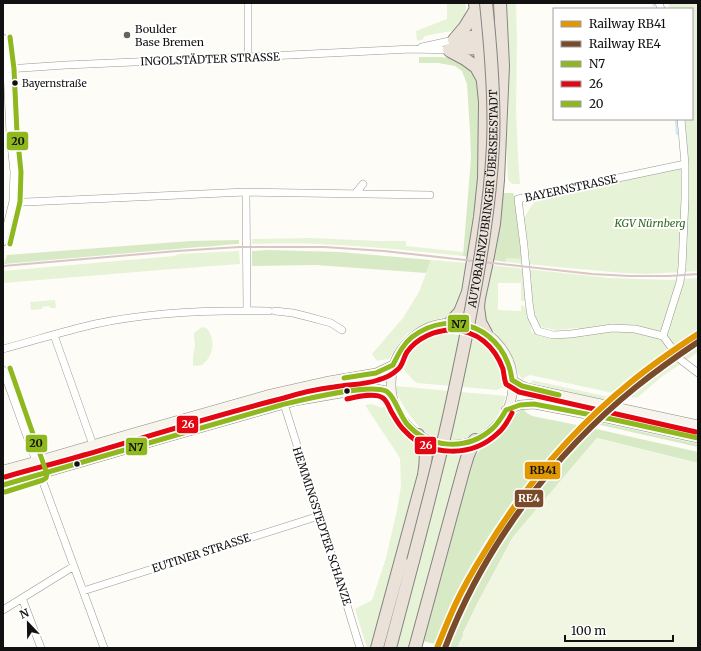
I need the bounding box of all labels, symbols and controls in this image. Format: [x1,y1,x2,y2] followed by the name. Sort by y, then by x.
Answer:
[553,8,693,120] legend
[589,16,667,31] text: Railway RB41
[135,22,205,49] place label: Boulder Base Bremen
[122,30,132,40] marker: Boulder Base Bremen
[589,36,661,51] text: Railway RE4
[140,50,280,68] street label: INGOLSTÄDTER STRASSE
[589,56,605,71] text: N7
[589,76,603,91] text: 26
[22,77,87,90] place label: Bayernstraße
[10,78,20,88] marker: Bayernstraße
[464,89,501,310] street label: AUTOBAHNZUBRINGER ÜBERSEESTADT
[589,96,604,111] text: 20
[6,131,29,151] line badge: 20
[11,134,25,148] text: 20
[523,171,619,205] street label: BAYERNSTRASSE
[614,216,685,230] park label: KGV Nürnberg
[447,314,470,333] line badge: N7
[451,317,467,331] text: N7
[342,386,352,396] unlabelled marker
[176,415,199,434] line badge: 26
[181,417,195,431] text: 26
[25,434,48,453] line badge: 20
[29,436,43,450] text: 20
[414,436,437,455] line badge: 26
[125,437,148,456] line badge: N7
[419,438,433,452] text: 26
[128,440,144,454] text: N7
[290,445,354,607] street label: HEMMINGSTEDTER SCHANZE
[72,459,82,469] unlabelled marker
[524,461,561,480] line badge: RB41
[529,463,557,477] text: RB41
[514,489,544,508] line badge: RE4
[518,491,540,505] text: RE4
[150,530,252,576] street label: EUTINER STRASSE
[8,603,48,643] north arrow
[18,605,31,622] text: N
[565,617,673,643] scale bar
[571,623,606,638] text: 100 m

